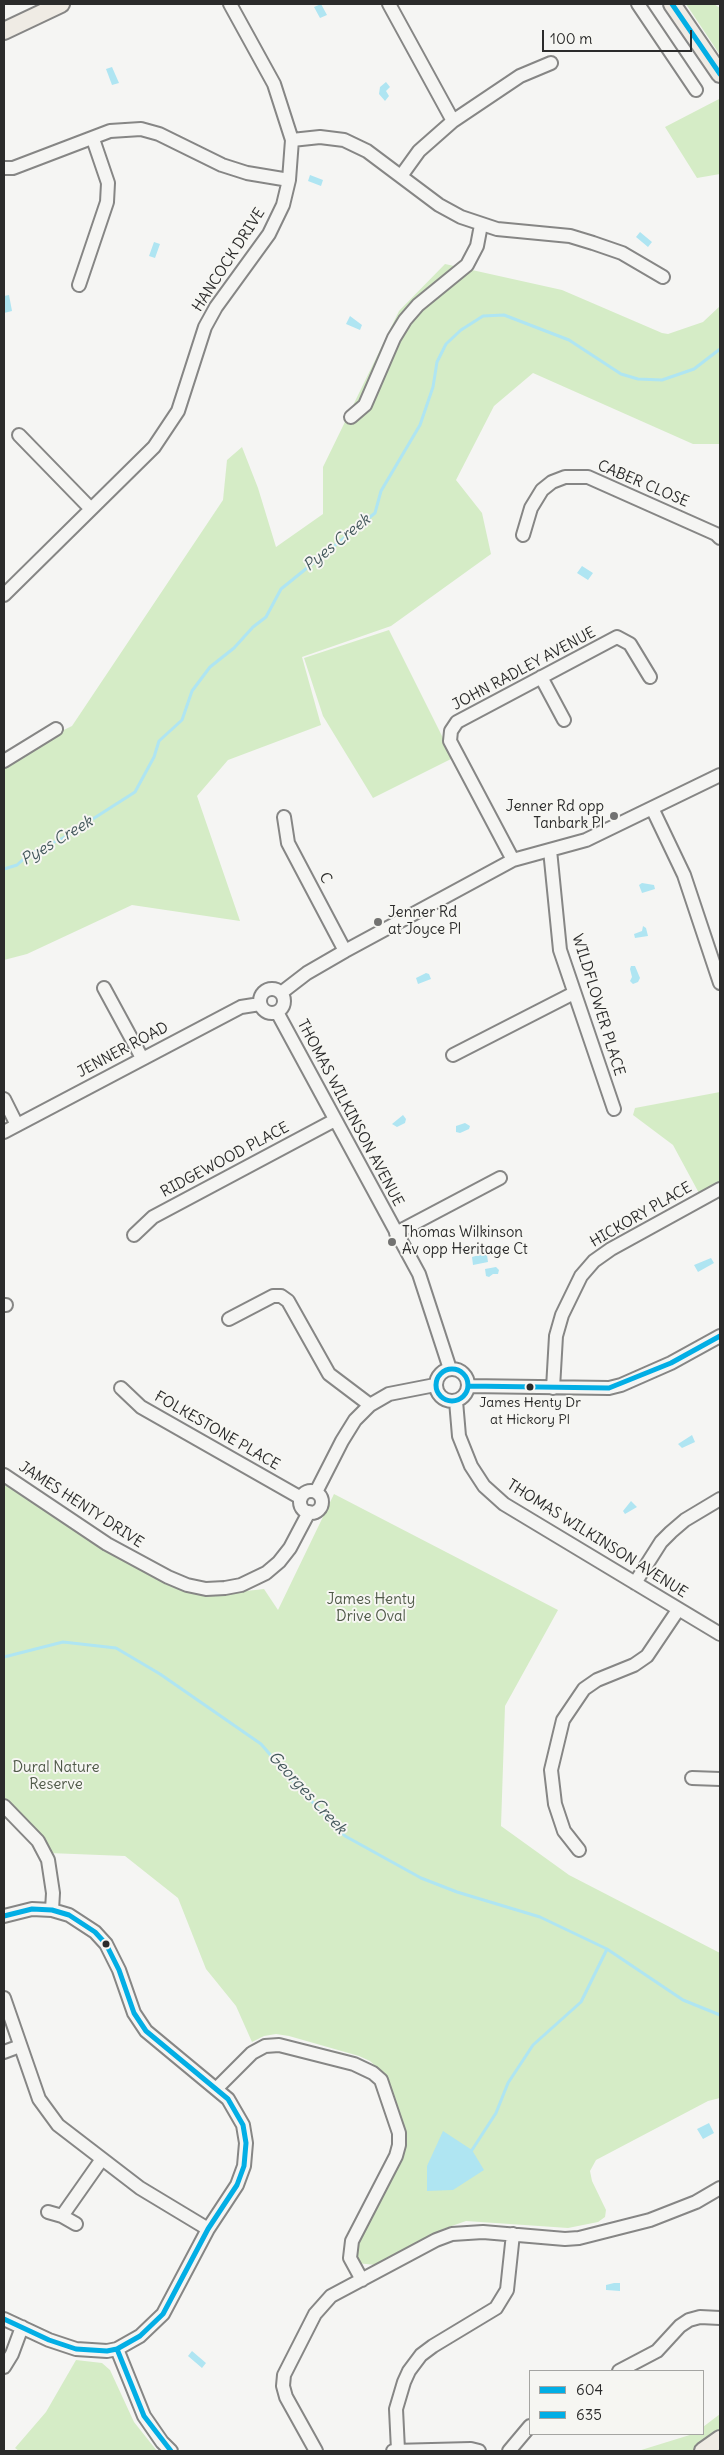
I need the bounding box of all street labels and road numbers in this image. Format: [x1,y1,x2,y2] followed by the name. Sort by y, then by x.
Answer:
[189,205,269,315] street label: HANCOCK DRIVE
[595,457,691,511] street label: CABER CLOSE
[449,624,599,714] street label: JOHN RADLEY AVENUE
[315,869,335,887] street label: C
[568,932,628,1078] street label: WILDFLOWER PLACE
[293,1016,407,1210] street label: THOMAS WILKINSON AVENUE
[74,1018,172,1082] street label: JENNER ROAD
[158,1119,292,1201] street label: RIDGEWOOD PLACE
[587,1179,695,1251] street label: HICKORY PLACE
[151,1388,283,1474] street label: FOLKESTONE PLACE
[15,1458,147,1552] street label: JAMES HENTY DRIVE
[504,1476,690,1602] street label: THOMAS WILKINSON AVENUE

